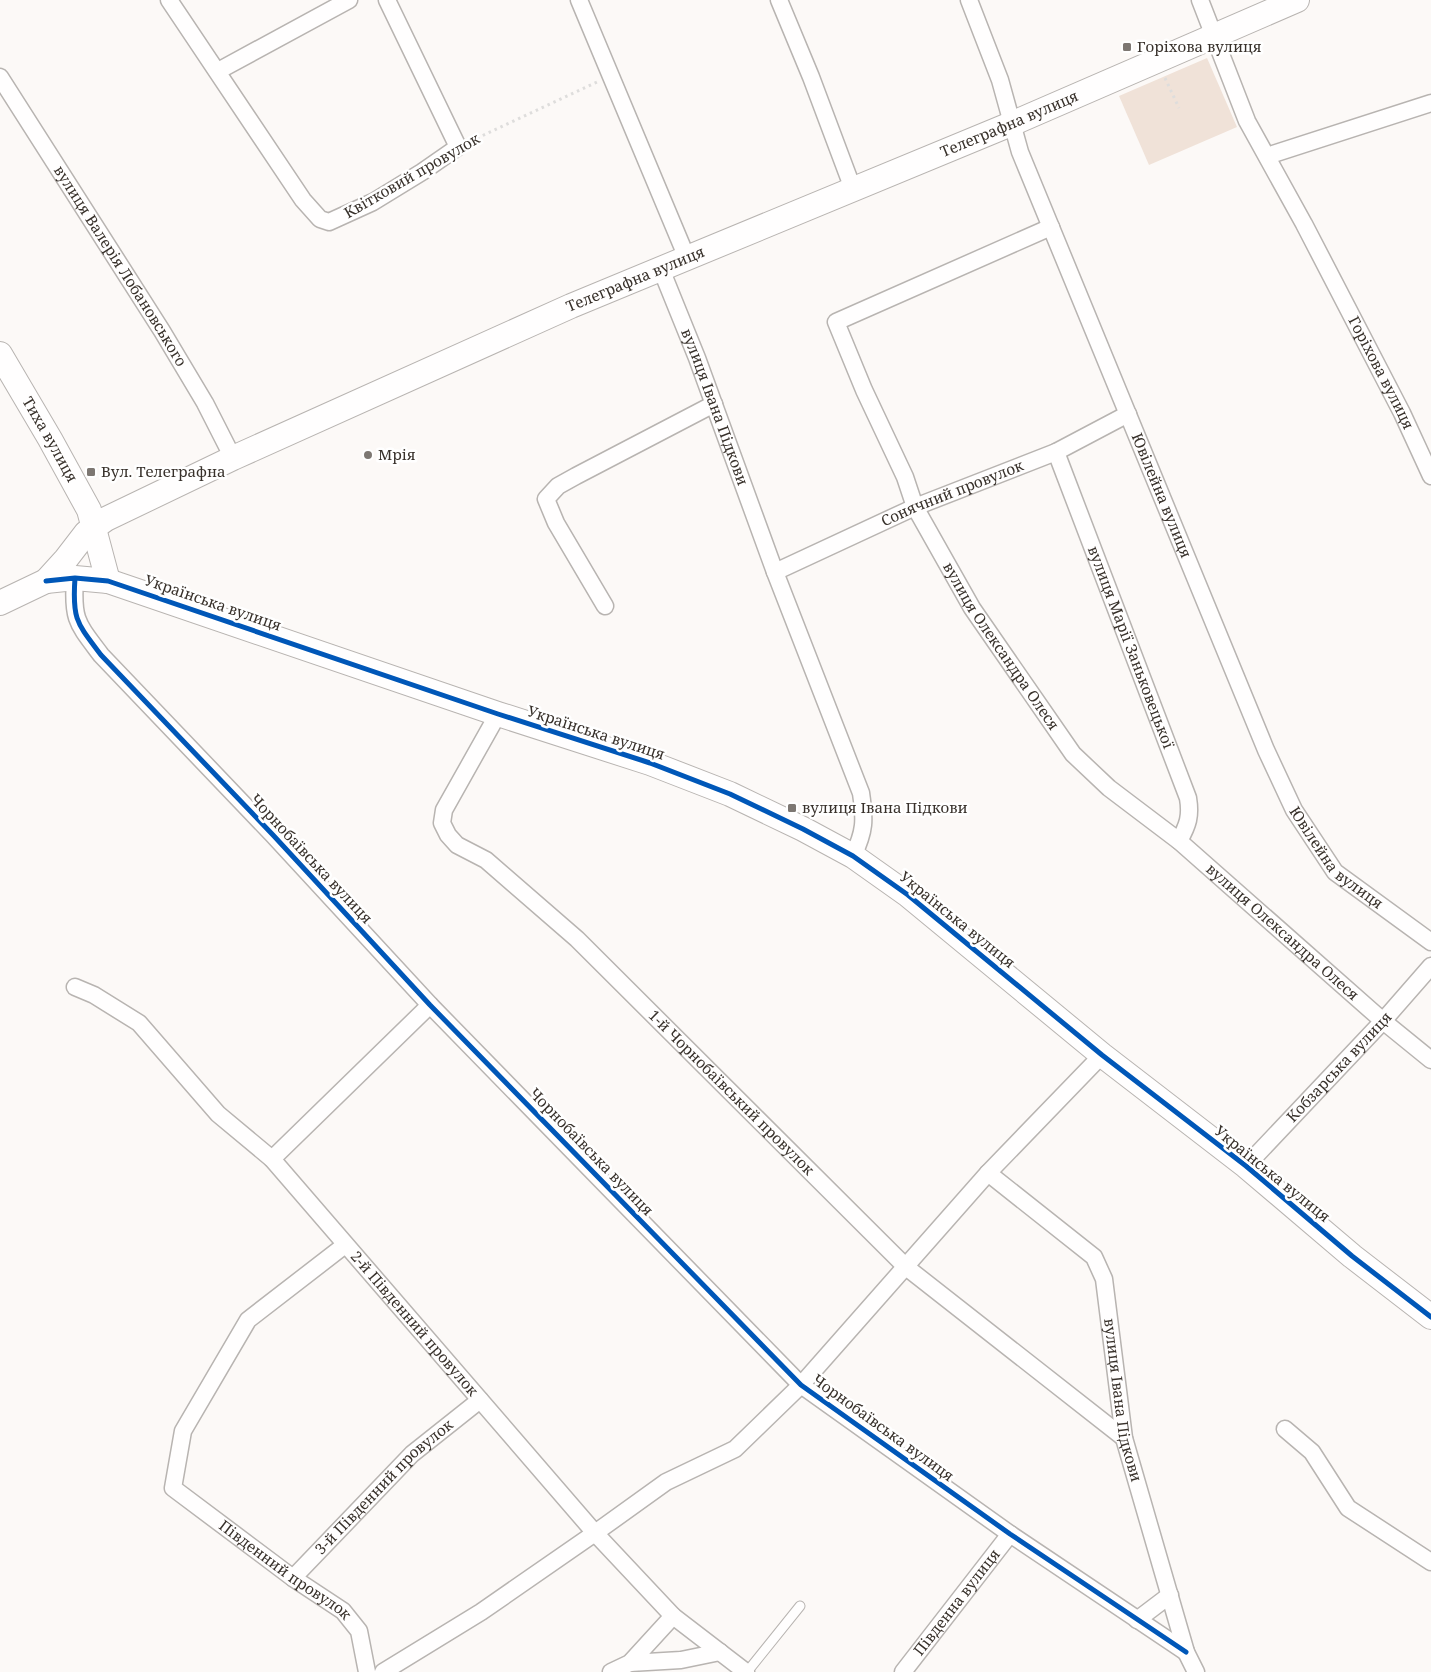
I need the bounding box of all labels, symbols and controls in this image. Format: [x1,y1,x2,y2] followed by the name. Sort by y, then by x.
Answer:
[1137,36,1262,56] place label: Горіхова вулиця
[1121,41,1133,53] marker: Горіхова вулиця
[937,85,1081,161] street label: Телеграфна вулиця
[340,128,483,222] street label: Квітковий провулок
[50,161,192,370] street label: вулиця Валерія Лобановського
[563,241,707,316] street label: Телеграфна вулиця
[1344,312,1419,432] street label: Горіхова вулиця
[677,325,754,488] street label: вулиця Івана Підкови
[18,393,83,485] street label: Тиха вулиця
[1128,430,1197,561] street label: Ювілейна вулиця
[378,444,416,464] place label: Мрія
[362,449,374,461] marker: Мрія
[877,455,1026,530] street label: Сонячний провулок
[101,461,226,481] place label: Вул. Телеграфна
[85,466,97,478] marker: Вул. Телеграфна
[1084,543,1179,751] street label: вулиця Марії Заньковецької
[939,558,1064,733] street label: вулиця Олександра Олеся
[142,569,284,635] street label: Українська вулиця
[525,700,668,764] street label: Українська вулиця
[246,789,377,927] street label: Чорнобаївська вулиця
[802,797,968,817] place label: вулиця Івана Підкови
[786,802,798,814] marker: вулиця Івана Підкови
[1285,802,1388,913] street label: Ювілейна вулиця
[1202,859,1364,1004] street label: вулиця Олександра Олеся
[896,866,1020,972] street label: Українська вулиця
[645,1005,819,1179] street label: 1-й Чорнобаївський провулок
[1282,1007,1396,1126] street label: Кобзарська вулиця
[525,1083,658,1220] street label: Чорнобаївська вулиця
[1211,1120,1335,1226] street label: Українська вулиця
[347,1246,483,1400] street label: 2-й Південний провулок
[1100,1317,1147,1484] street label: вулиця Івана Підкови
[809,1369,958,1485] street label: Чорнобаївська вулиця
[310,1414,457,1558] street label: 3-й Південний провулок
[215,1515,357,1623] street label: Південний провулок
[908,1544,1004,1659] street label: Південна вулиця

